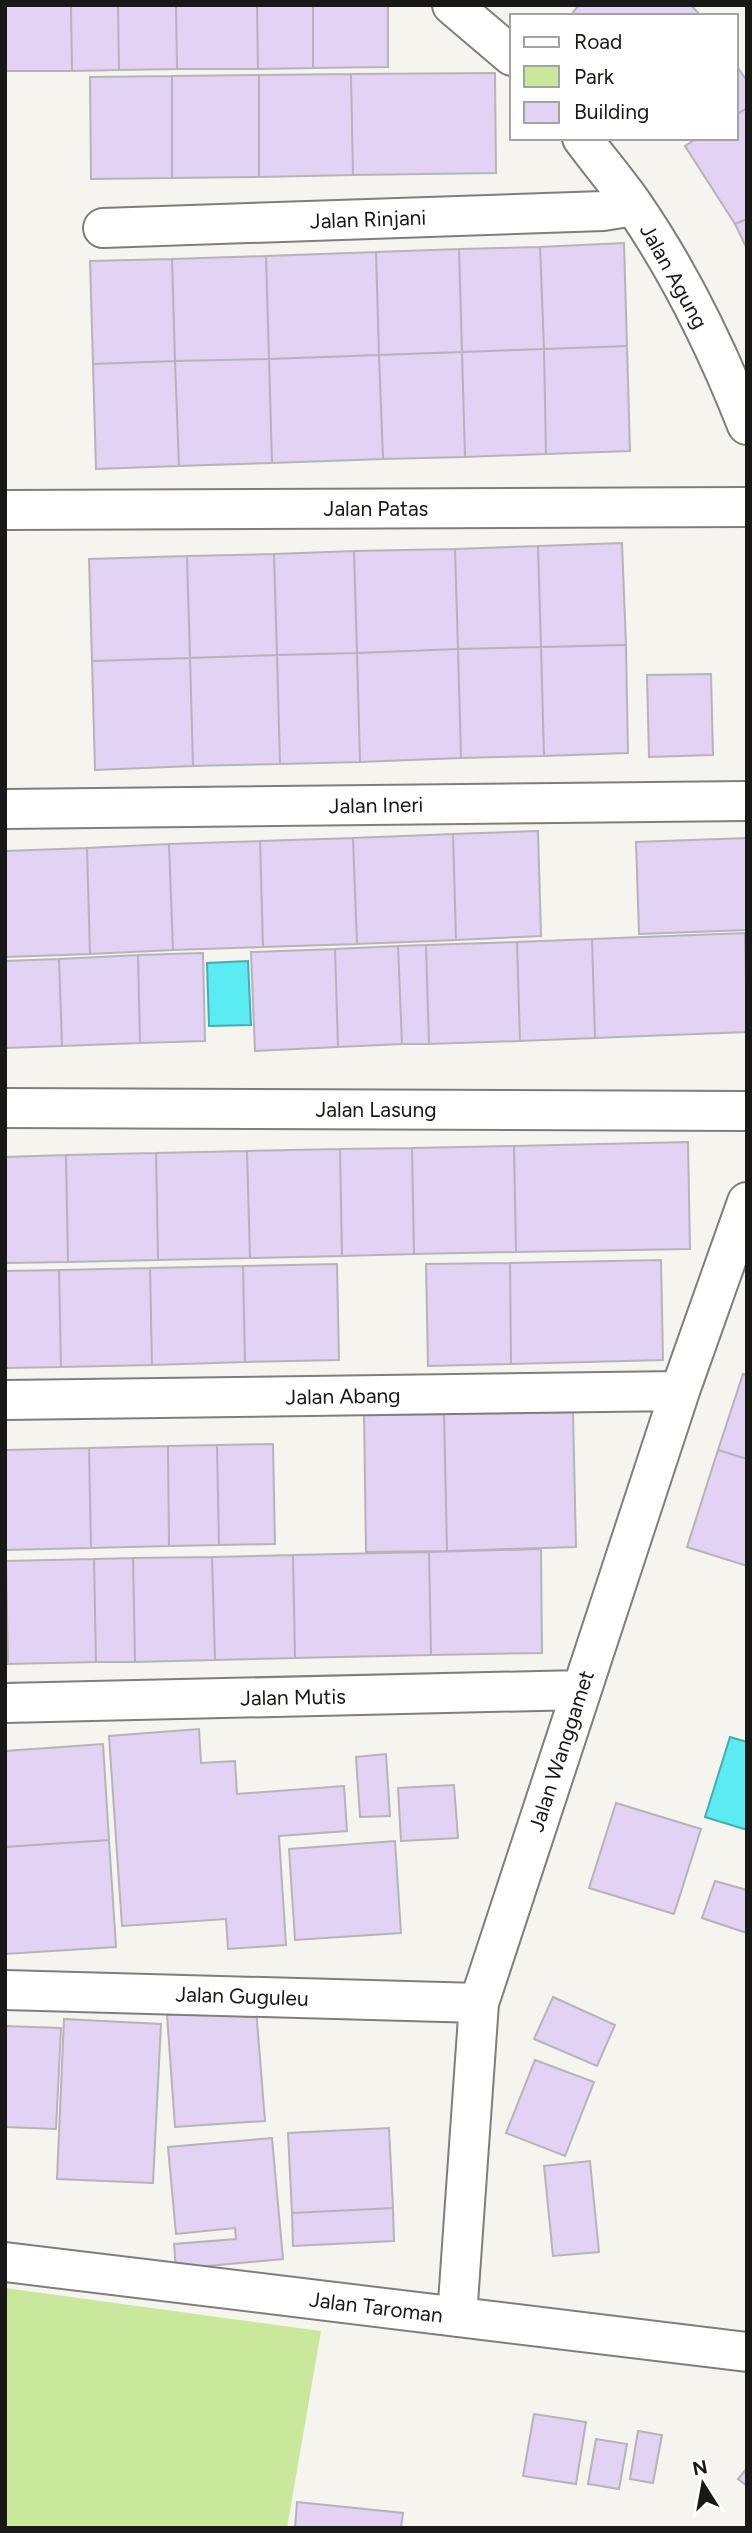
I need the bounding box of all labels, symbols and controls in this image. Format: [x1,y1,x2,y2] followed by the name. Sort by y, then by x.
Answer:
[510,14,738,140] legend
[574,29,622,54] text: Road
[574,64,615,89] text: Park
[574,99,649,124] text: Building
[309,204,427,234] street label: Jalan Rinjani
[635,219,713,333] street label: Jalan Agung
[324,496,428,521] street label: Jalan Patas
[328,792,424,818] street label: Jalan Ineri
[316,1097,436,1122] street label: Jalan Lasung
[285,1382,401,1410] street label: Jalan Abang
[523,1667,599,1835] street label: Jalan Wanggamet
[240,1684,346,1710] street label: Jalan Mutis
[175,1981,309,2011] street label: Jalan Guguleu
[308,2286,444,2328] street label: Jalan Taroman
[668,2449,738,2519] north arrow
[690,2455,709,2480] text: N

